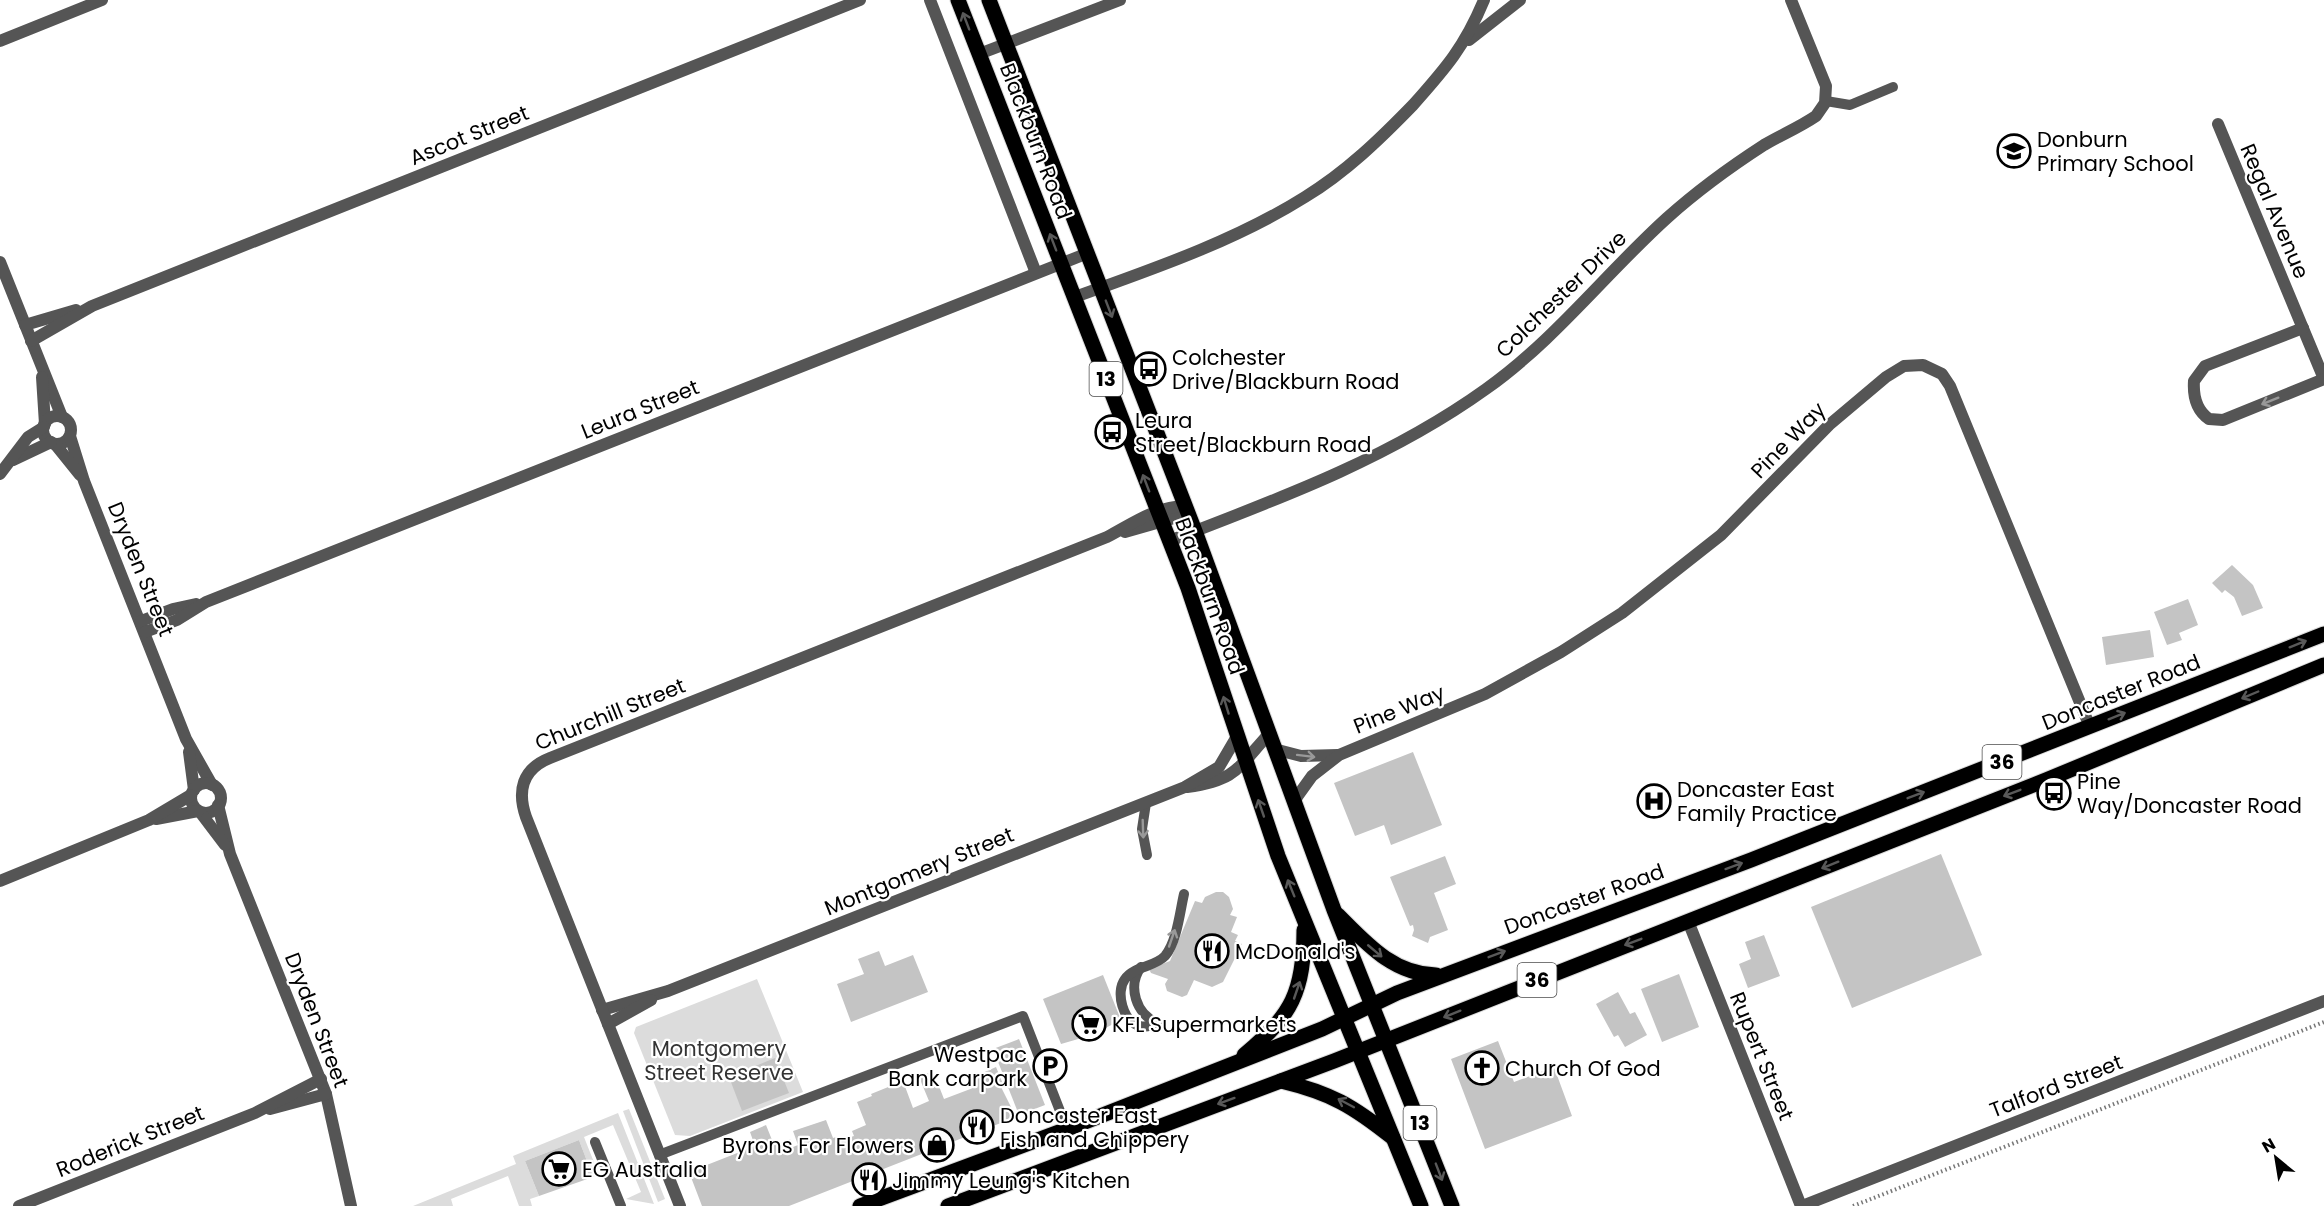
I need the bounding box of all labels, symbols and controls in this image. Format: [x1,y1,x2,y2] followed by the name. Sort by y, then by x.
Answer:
[960,13,971,31] one-way arrow
[993,59,1079,223] street label: Blackburn Road
[405,98,533,172] street label: Ascot Street
[2037,125,2194,178] place label: Donburn Primary School
[1996,133,2032,169] school or university icon: Donburn Primary School
[2234,139,2316,283] street label: Regal Avenue
[1489,224,1633,364] street label: Colchester Drive
[1047,233,1058,252] one-way arrow
[1105,299,1116,318] one-way arrow
[1172,343,1400,396] place label: Colchester Drive/Blackburn Road
[1131,351,1167,387] bus stop icon: Colchester Drive/Blackburn Road
[1090,362,1122,396] road number: 13
[577,372,703,446] street label: Leura Street
[1744,395,1832,485] street label: Pine Way
[2261,396,2280,407] one-way arrow
[1135,406,1371,459] place label: Leura Street/Blackburn Road
[1094,414,1130,450] bus stop icon: Leura Street/Blackburn Road
[1140,474,1151,492] one-way arrow
[101,498,181,640] street label: Dryden Street
[1168,514,1252,678] street label: Blackburn Road
[2288,638,2307,649] one-way arrow
[2038,647,2204,737] street label: Doncaster Road
[531,671,689,757] street label: Churchill Street
[1349,678,1449,740] street label: Pine Way
[2242,690,2260,701] one-way arrow
[1220,696,1231,715] one-way arrow
[2107,710,2126,721] one-way arrow
[1982,745,2022,779] road number: 36
[1296,751,1315,762] one-way arrow
[2077,767,2302,820] place label: Pine Way/Doncaster Road
[1677,775,1837,828] place label: Doncaster East Family Practice
[2036,775,2072,811] bus stop icon: Pine Way/Doncaster Road
[1636,783,1672,819] hospital icon: Doncaster East Family Practice
[2003,788,2022,799] one-way arrow
[1906,789,1925,800] one-way arrow
[1255,800,1266,818] one-way arrow
[1137,819,1149,838] one-way arrow
[820,820,1018,922] street label: Montgomery Street
[1500,857,1668,941] street label: Doncaster Road
[1724,860,1743,871] one-way arrow
[1822,860,1840,871] one-way arrow
[1284,879,1295,897] one-way arrow
[1167,929,1178,948] one-way arrow
[1194,933,1230,969] restaurant icon: McDonald's
[1235,937,1355,966] place label: McDonald's
[1624,937,1643,948] one-way arrow
[1367,945,1383,958] one-way arrow
[278,948,356,1092] street label: Dryden Street
[1487,948,1506,959] one-way arrow
[1518,963,1556,997] road number: 36
[1293,981,1304,1000] one-way arrow
[1723,988,1801,1124] street label: Rupert Street
[1071,1006,1107,1042] supermarket icon: KFL Supermarkets
[1443,1009,1461,1020] one-way arrow
[1112,1010,1297,1039] place label: KFL Supermarkets
[644,1034,794,1087] park label: Montgomery Street Reserve
[888,1040,1027,1093] place label: Westpac Bank carpark
[1985,1047,2127,1125] street label: Talford Street
[1032,1048,1068,1084] parking icon: Westpac Bank carpark
[1464,1050,1500,1086] church icon: Church Of God
[1505,1054,1661,1083] place label: Church Of God
[1218,1096,1236,1107] one-way arrow
[1338,1097,1355,1109] one-way arrow
[52,1098,208,1184] street label: Roderick Street
[1000,1101,1189,1154] place label: Doncaster East Fish and Chippery
[1404,1106,1436,1140] road number: 13
[959,1109,995,1145] restaurant icon: Doncaster East Fish and Chippery
[919,1127,955,1163] shop icon: Byrons For Flowers
[2246,1128,2306,1188] north arrow
[722,1131,914,1160] place label: Byrons For Flowers
[2258,1132,2280,1158] text: N
[541,1151,577,1187] supermarket icon: EG Australia
[582,1155,707,1184] place label: EG Australia
[851,1162,887,1198] restaurant icon: Jimmy Leung's Kitchen
[1434,1163,1445,1181] one-way arrow
[892,1166,1130,1195] place label: Jimmy Leung's Kitchen

